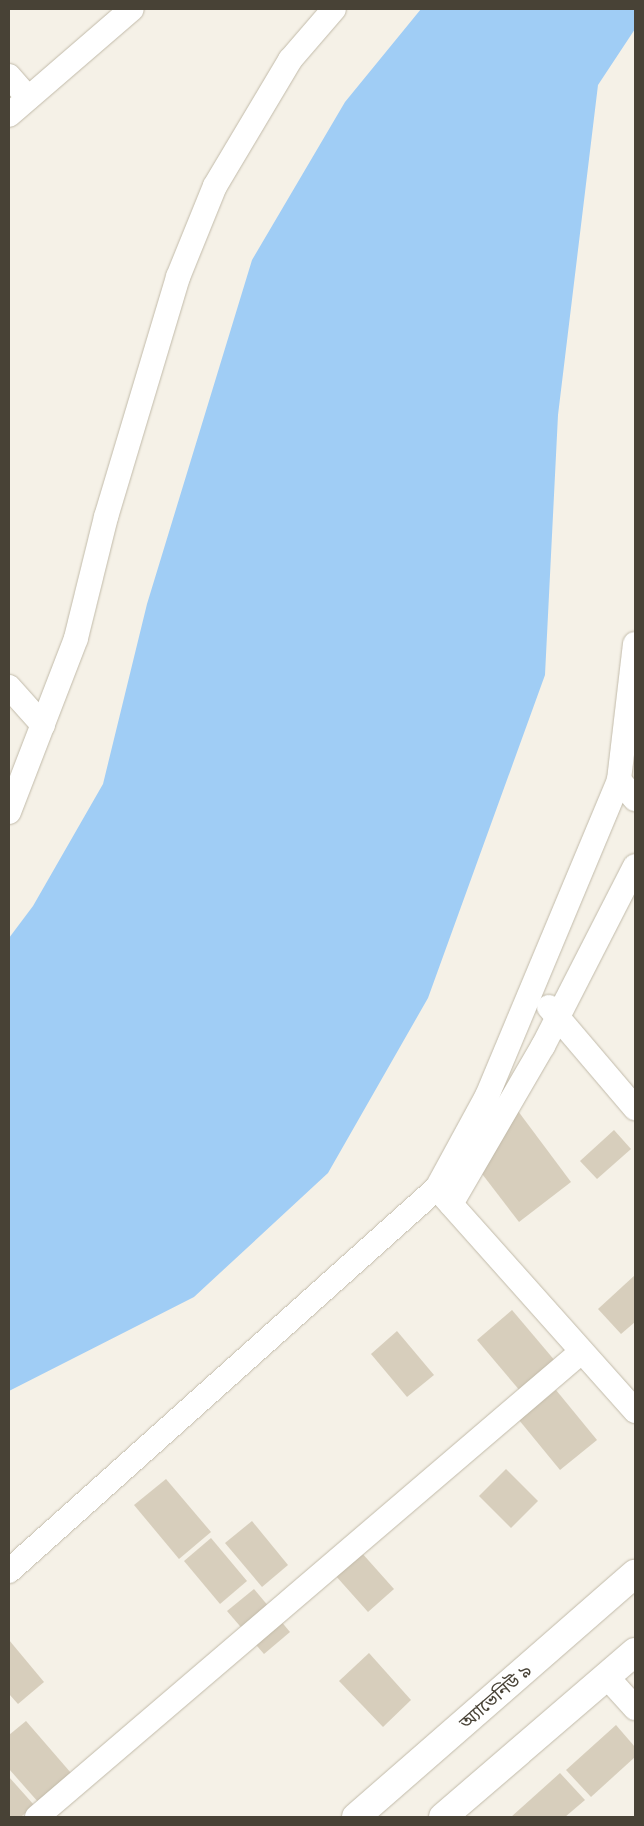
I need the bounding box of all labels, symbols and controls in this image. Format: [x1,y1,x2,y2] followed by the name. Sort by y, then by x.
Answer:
[455,1659,535,1733] street label: অ্যাভেনিউ ৯

